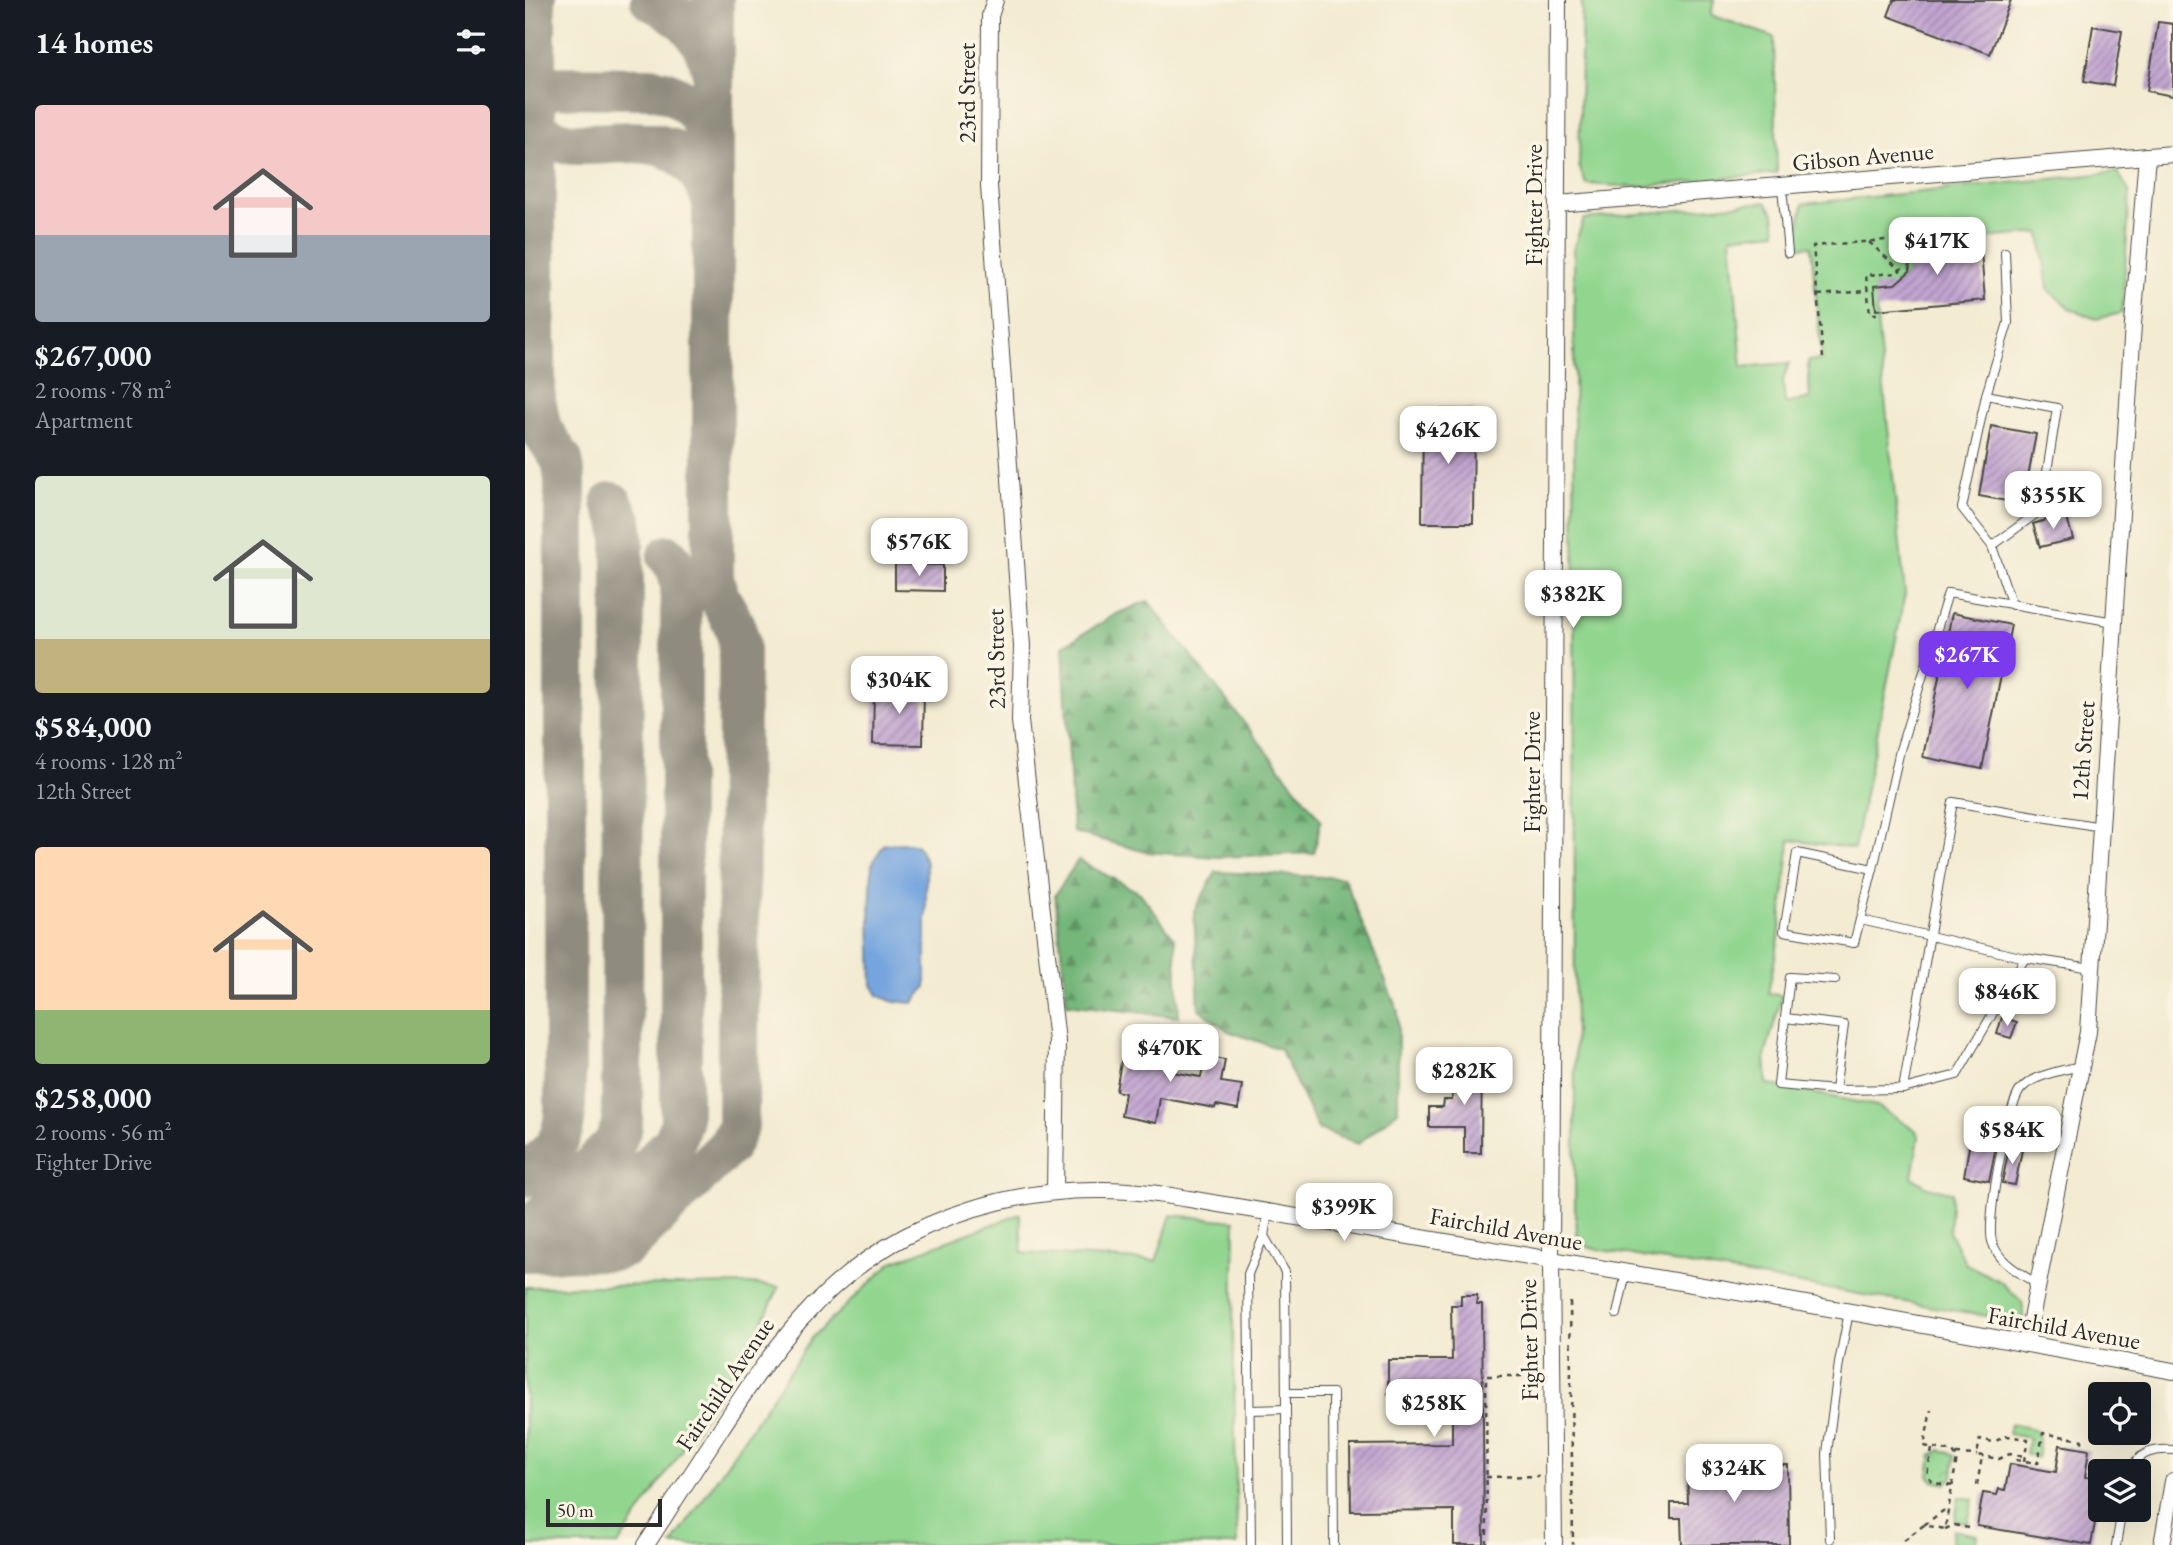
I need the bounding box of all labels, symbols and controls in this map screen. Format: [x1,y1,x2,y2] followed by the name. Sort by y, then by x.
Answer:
[35,23,153,62] text: 14 homes
[452,23,490,61] icon: filters
[951,42,982,143] street label: 23rd Street
[1791,135,1935,178] street label: Gibson Avenue
[1518,144,1549,266] street label: Fighter Drive
[200,150,326,276] icon: home
[1888,218,1986,277] pin: $417K
[1905,225,1969,255] text: $417K
[35,336,151,375] text: $267,000
[35,375,172,405] text: 2 rooms · 78 m²
[35,405,133,435] text: Apartment
[1399,406,1497,466] pin: $426K
[1416,414,1480,444] text: $426K
[2004,472,2102,531] pin: $355K
[2021,479,2085,509] text: $355K
[870,518,968,578] pin: $576K
[200,521,326,647] icon: home
[887,526,951,556] text: $576K
[1524,570,1622,630] pin: $382K
[1541,578,1605,608] text: $382K
[979,608,1012,710] street label: 23rd Street
[1918,632,2016,691] pin: $267K
[1935,639,1999,669] text: $267K
[850,656,948,716] pin: $304K
[867,664,931,694] text: $304K
[2064,699,2101,802] street label: 12th Street
[35,707,151,746] text: $584,000
[1516,711,1547,833] street label: Fighter Drive
[35,746,183,776] text: 4 rooms · 128 m²
[35,776,131,806] text: 12th Street
[200,892,326,1018] icon: home
[1958,968,2056,1028] pin: $846K
[1975,976,2039,1006] text: $846K
[1121,1024,1219,1084] pin: $470K
[1138,1032,1202,1062] text: $470K
[1415,1048,1513,1107] pin: $282K
[1432,1055,1496,1085] text: $282K
[35,1078,151,1117] text: $258,000
[1963,1106,2061,1166] pin: $584K
[1980,1114,2044,1144] text: $584K
[35,1117,172,1147] text: 2 rooms · 56 m²
[35,1147,152,1177] text: Fighter Drive
[1295,1184,1393,1243] pin: $399K
[1312,1191,1376,1221] text: $399K
[1427,1200,1585,1257] street label: Fairchild Avenue
[1512,1279,1545,1401] street label: Fighter Drive
[1985,1299,2143,1356] street label: Fairchild Avenue
[668,1311,781,1456] street label: Fairchild Avenue
[1385,1380,1483,1439] pin: $258K
[2088,1382,2151,1522] map controls
[2088,1382,2151,1445] button: locate
[1402,1387,1466,1417] text: $258K
[1685,1444,1783,1504] pin: $324K
[1702,1452,1766,1482] text: $324K
[2088,1459,2151,1522] button: layers
[546,1496,661,1528] scale bar
[557,1498,594,1523] text: 50 m

